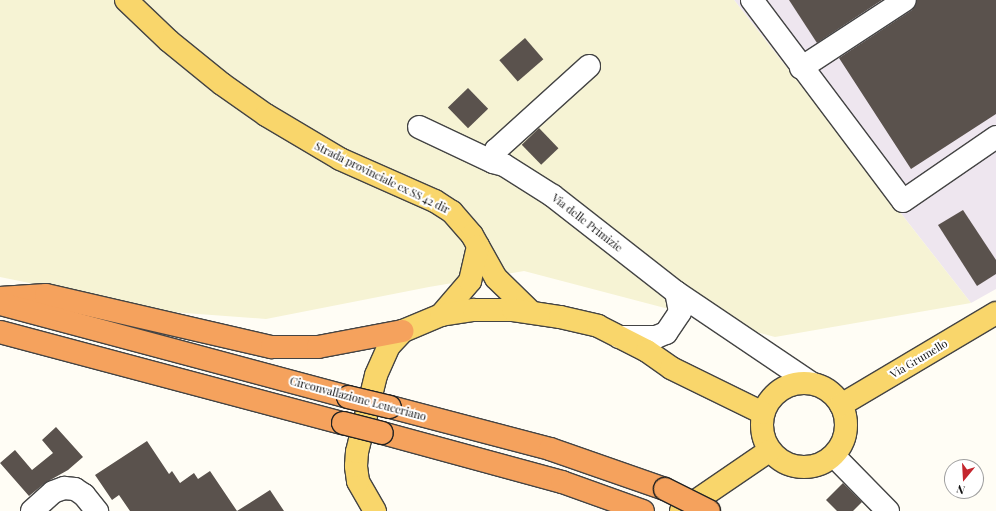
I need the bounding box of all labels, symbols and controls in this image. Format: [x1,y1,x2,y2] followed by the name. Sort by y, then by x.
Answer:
[312,139,452,217] street label: Strada provinciale ex SS 42 dir
[549,191,625,255] street label: Via delle Primizie
[888,337,950,381] street label: Via Grumello
[288,374,428,424] street label: Circonvallazione Leuceriano
[944,459,984,499] north arrow
[954,482,967,498] text: N

